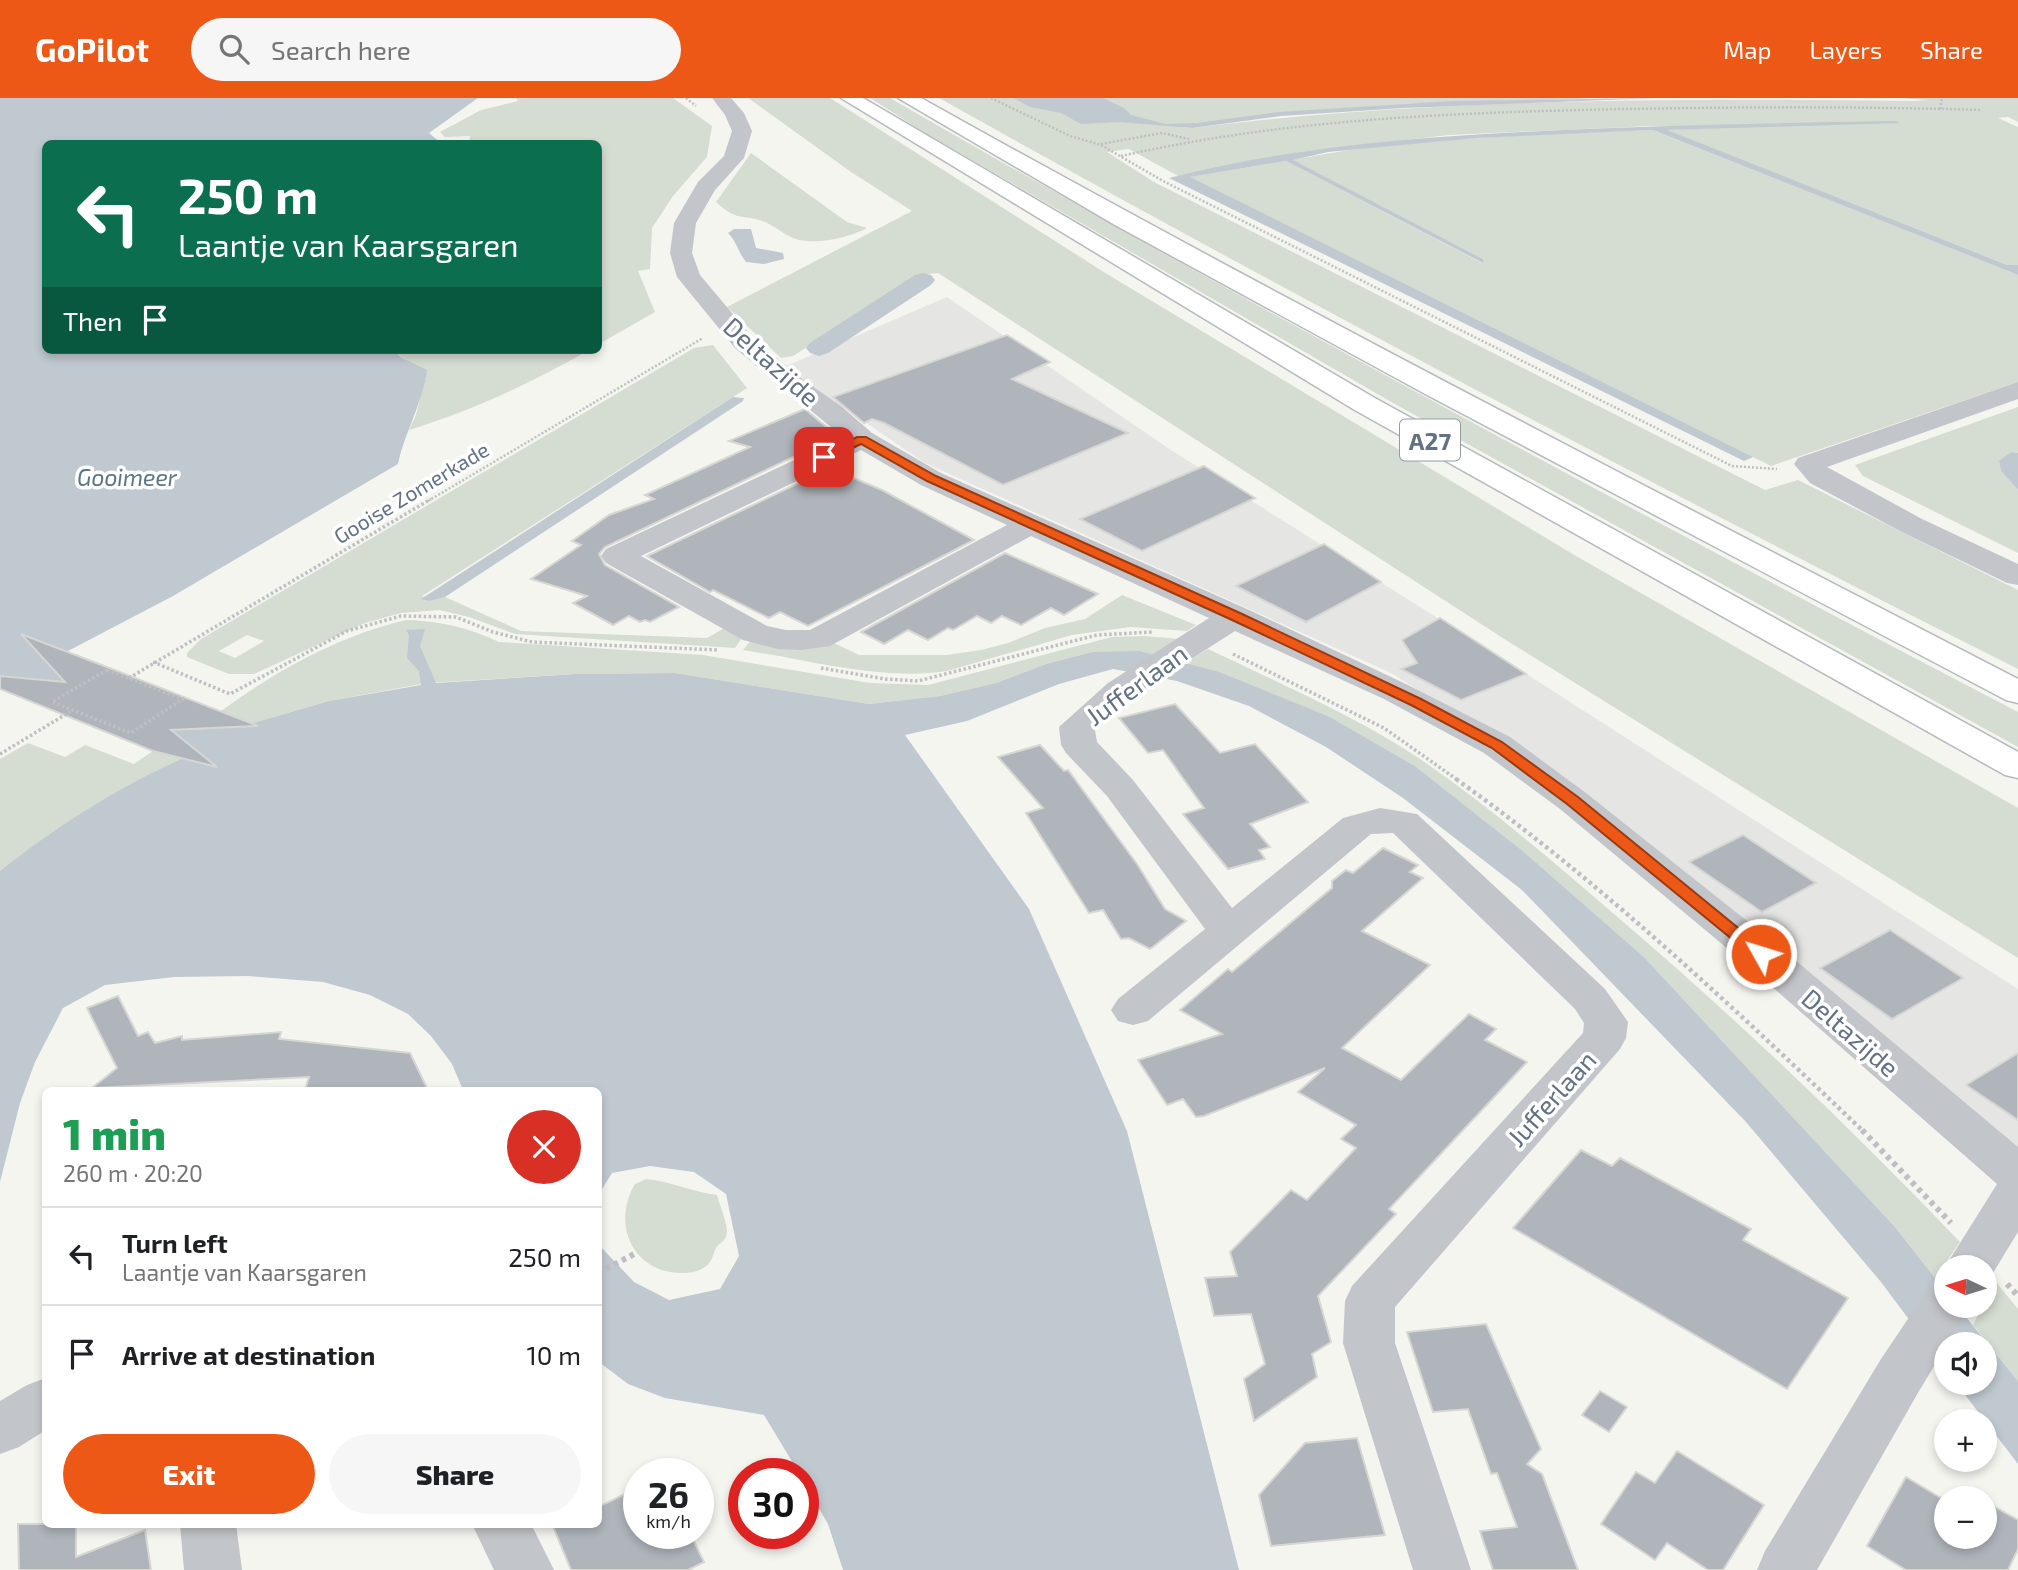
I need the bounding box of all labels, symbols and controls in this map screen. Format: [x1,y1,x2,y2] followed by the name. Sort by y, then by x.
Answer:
[191,18,681,81] search box
[35,29,149,69] text: GoPilot
[215,30,253,68] icon: search
[271,34,411,65] text: Search here
[1723,35,1771,64] text: Map
[1809,35,1882,64] text: Layers
[1920,35,1983,64] text: Share
[178,165,318,224] text: 250 m
[63,168,154,259] icon: left
[178,225,519,263] text: Laantje van Kaarsgaren
[136,301,174,339] icon: arrive
[63,305,122,336] text: Then
[718,310,826,412] street label: Deltazijde
[1400,419,1460,460] road number: A27
[794,427,854,487] pin
[329,436,493,548] street label: Gooise Zomerkade
[805,438,843,476] icon: arrive
[77,463,178,491] water label: Gooimeer
[1079,637,1193,731] street label: Jufferlaan
[1724,917,1798,991] position arrow
[1796,982,1906,1082] street label: Deltazijde
[1500,1044,1602,1152] street label: Jufferlaan
[63,1108,166,1158] text: 1 min
[507,1110,581,1184] button: close
[63,1159,203,1187] text: 260 m · 20:20
[122,1227,228,1258] text: Turn left
[63,1237,101,1275] icon: left
[508,1241,581,1272] text: 250 m
[1934,1255,1997,1318] north arrow
[1934,1255,1997,1549] map controls
[122,1258,367,1286] text: Laantje van Kaarsgaren
[1934,1332,1997,1395] button: sound
[63,1335,101,1373] icon: arrive
[122,1339,375,1370] text: Arrive at destination
[526,1339,581,1370] text: 10 m
[1934,1409,1997,1472] button: +
[63,1434,315,1514] button: Exit
[329,1434,581,1514] button: Share
[728,1458,819,1549] speed limit sign: 30
[648,1473,689,1515] text: 26
[1934,1486,1997,1549] button: −
[646,1510,691,1532] text: km/h

